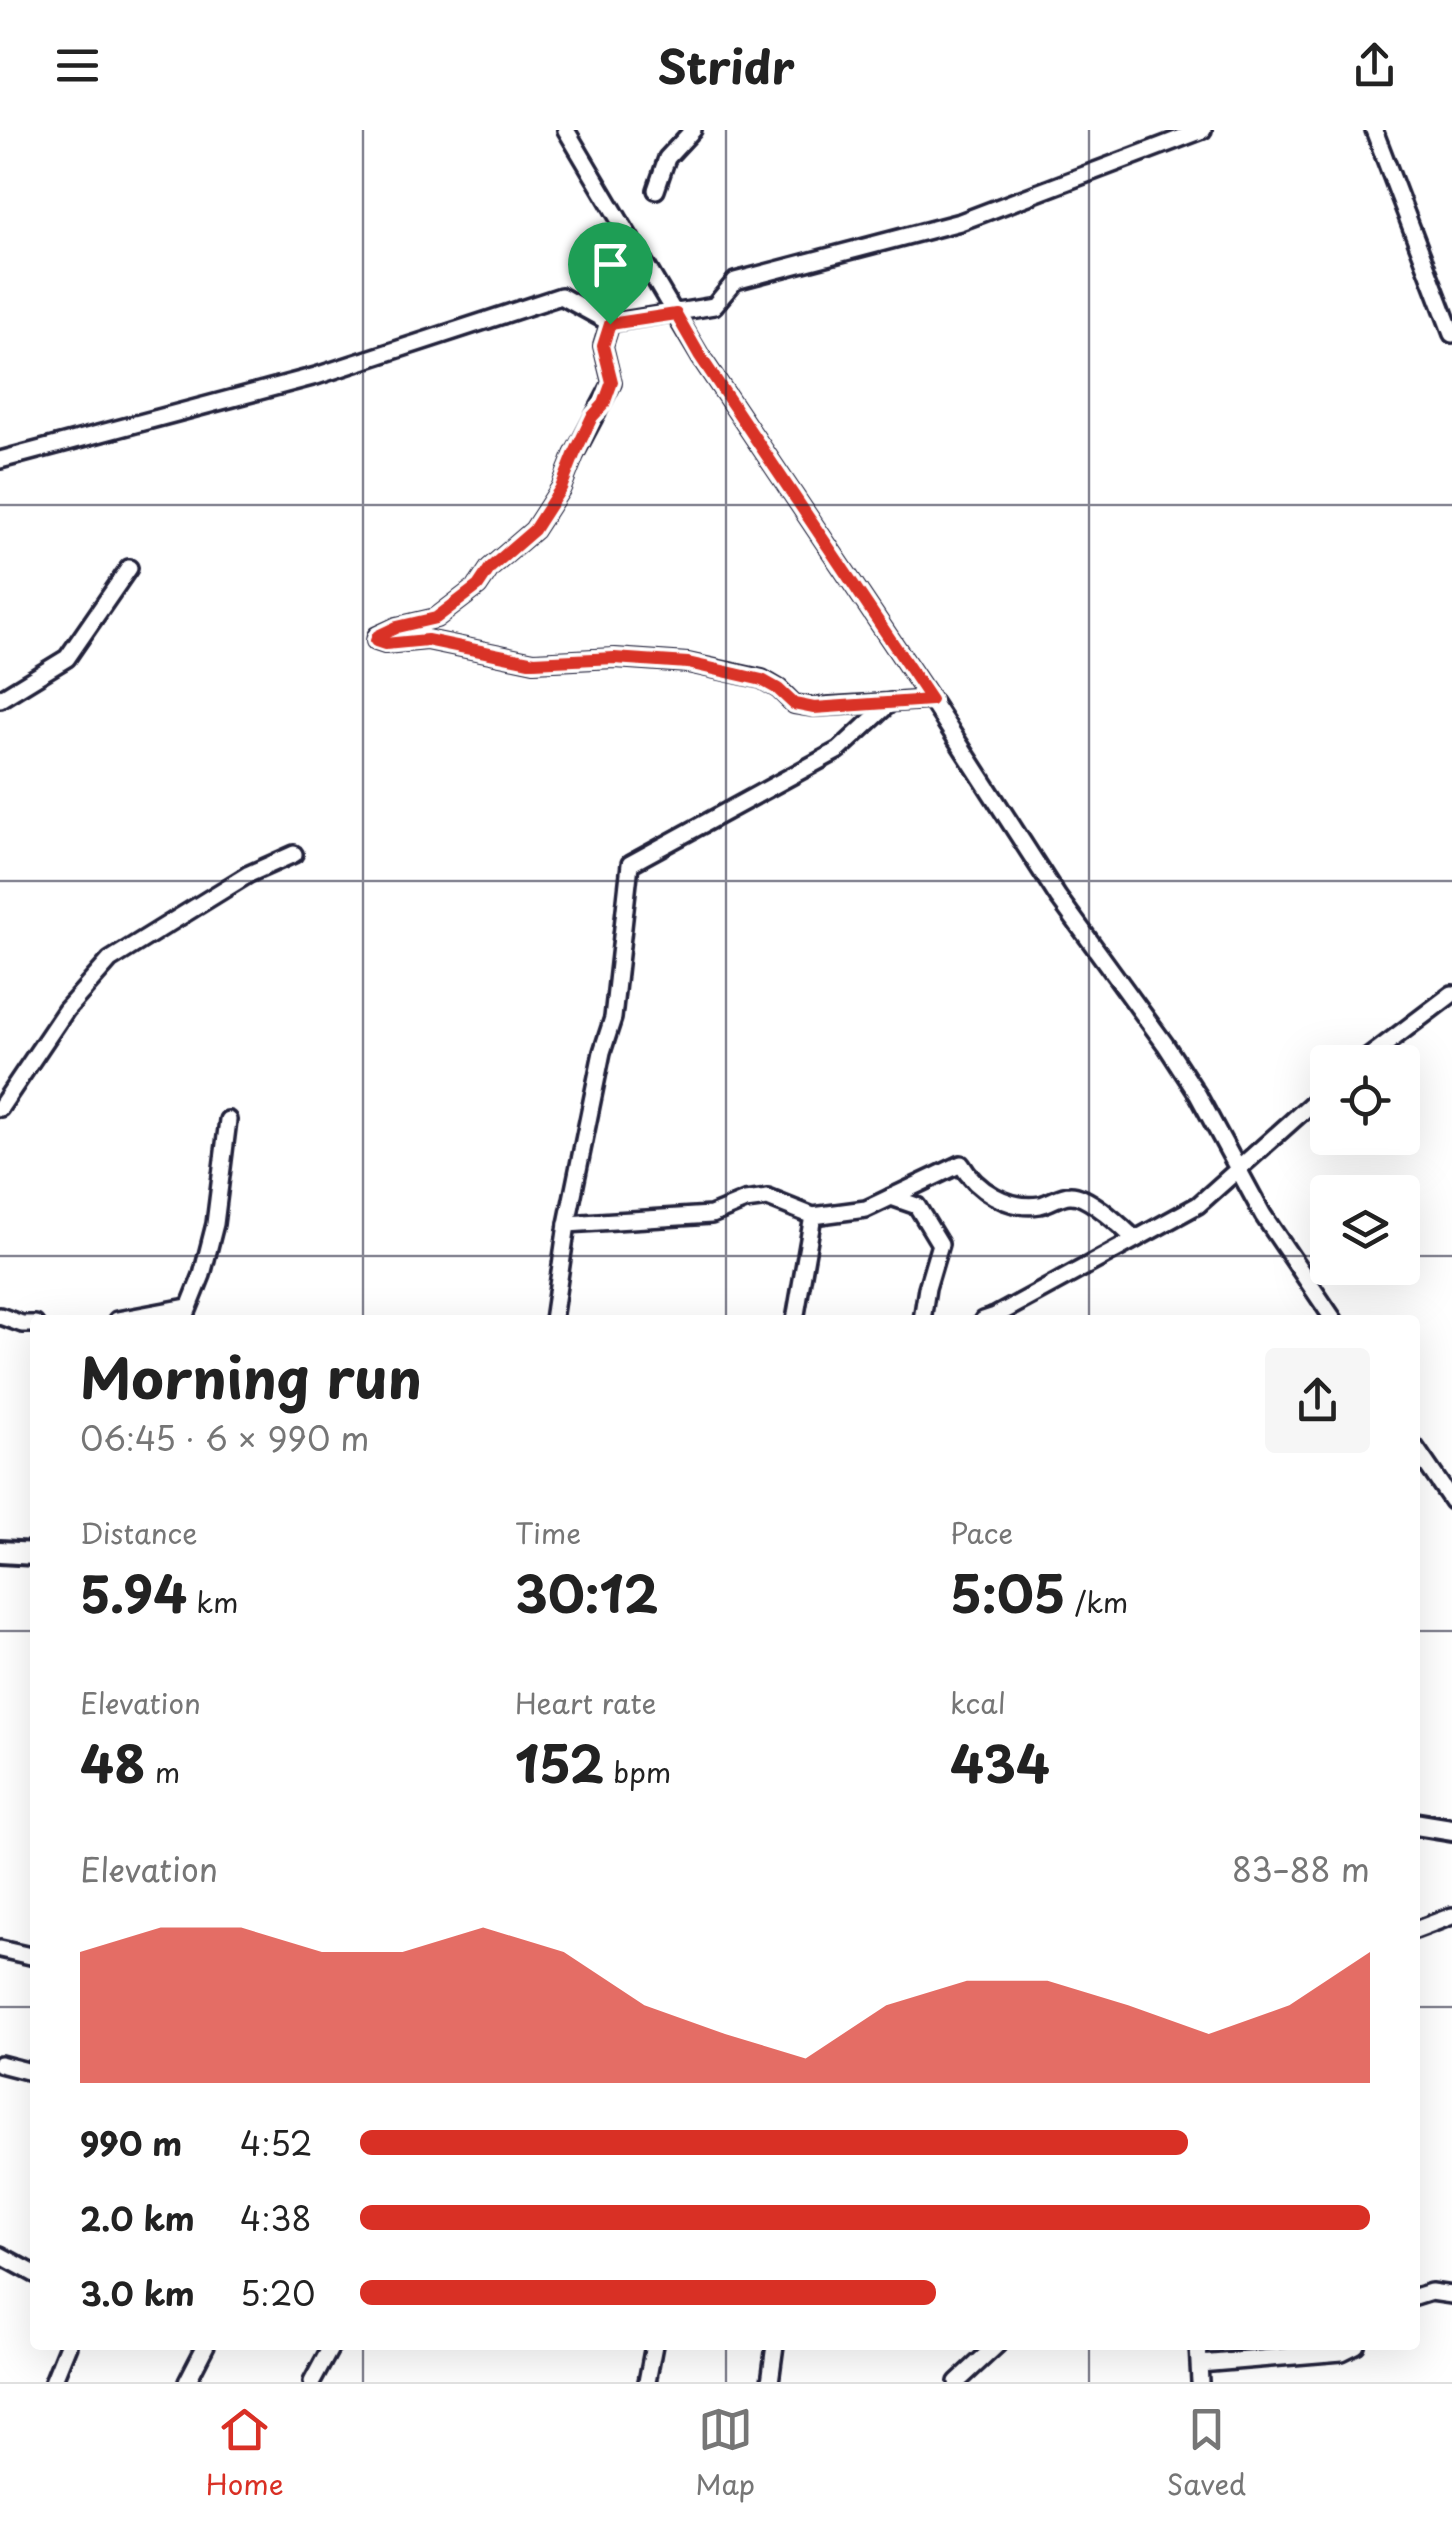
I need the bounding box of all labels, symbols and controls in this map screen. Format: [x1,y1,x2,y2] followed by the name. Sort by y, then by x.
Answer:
[657,31,795,99] text: Stridr
[50,38,105,93] icon: menu
[1347,38,1402,93] icon: share
[568,222,653,325] pin
[583,237,638,292] icon: arrive
[1310,1045,1420,1285] map controls
[1310,1045,1420,1155] button: locate
[1310,1175,1420,1285] button: layers
[80,1335,422,1418] text: Morning run
[1265,1348,1370,1453] button: share
[80,1414,369,1462] text: 06:45 · 6 × 990 m
[80,1511,198,1554] text: Distance
[515,1511,581,1554] text: Time
[950,1511,1013,1554] text: Pace
[80,1554,187,1630] text: 5.94
[515,1554,658,1630] text: 30:12
[950,1554,1066,1630] text: 5:05
[187,1580,238,1623] text: km
[1066,1580,1128,1623] text: /km
[80,1681,201,1724] text: Elevation
[515,1681,656,1724] text: Heart rate
[950,1681,1006,1724] text: kcal
[80,1724,146,1800] text: 48
[515,1724,604,1800] text: 152
[950,1724,1050,1800] text: 434
[146,1750,180,1793] text: m
[604,1750,671,1793] text: bpm
[80,1845,218,1893] text: Elevation
[1232,1845,1370,1893] text: 83–88 m
[80,2119,182,2167] text: 990 m
[240,2119,313,2167] text: 4:52
[80,2194,195,2242] text: 2.0 km
[240,2194,311,2242] text: 4:38
[80,2269,195,2317] text: 3.0 km
[240,2269,315,2317] text: 5:20
[206,2402,284,2505] tab: Home
[695,2402,755,2505] tab: Map
[1167,2402,1246,2505] tab: Saved

